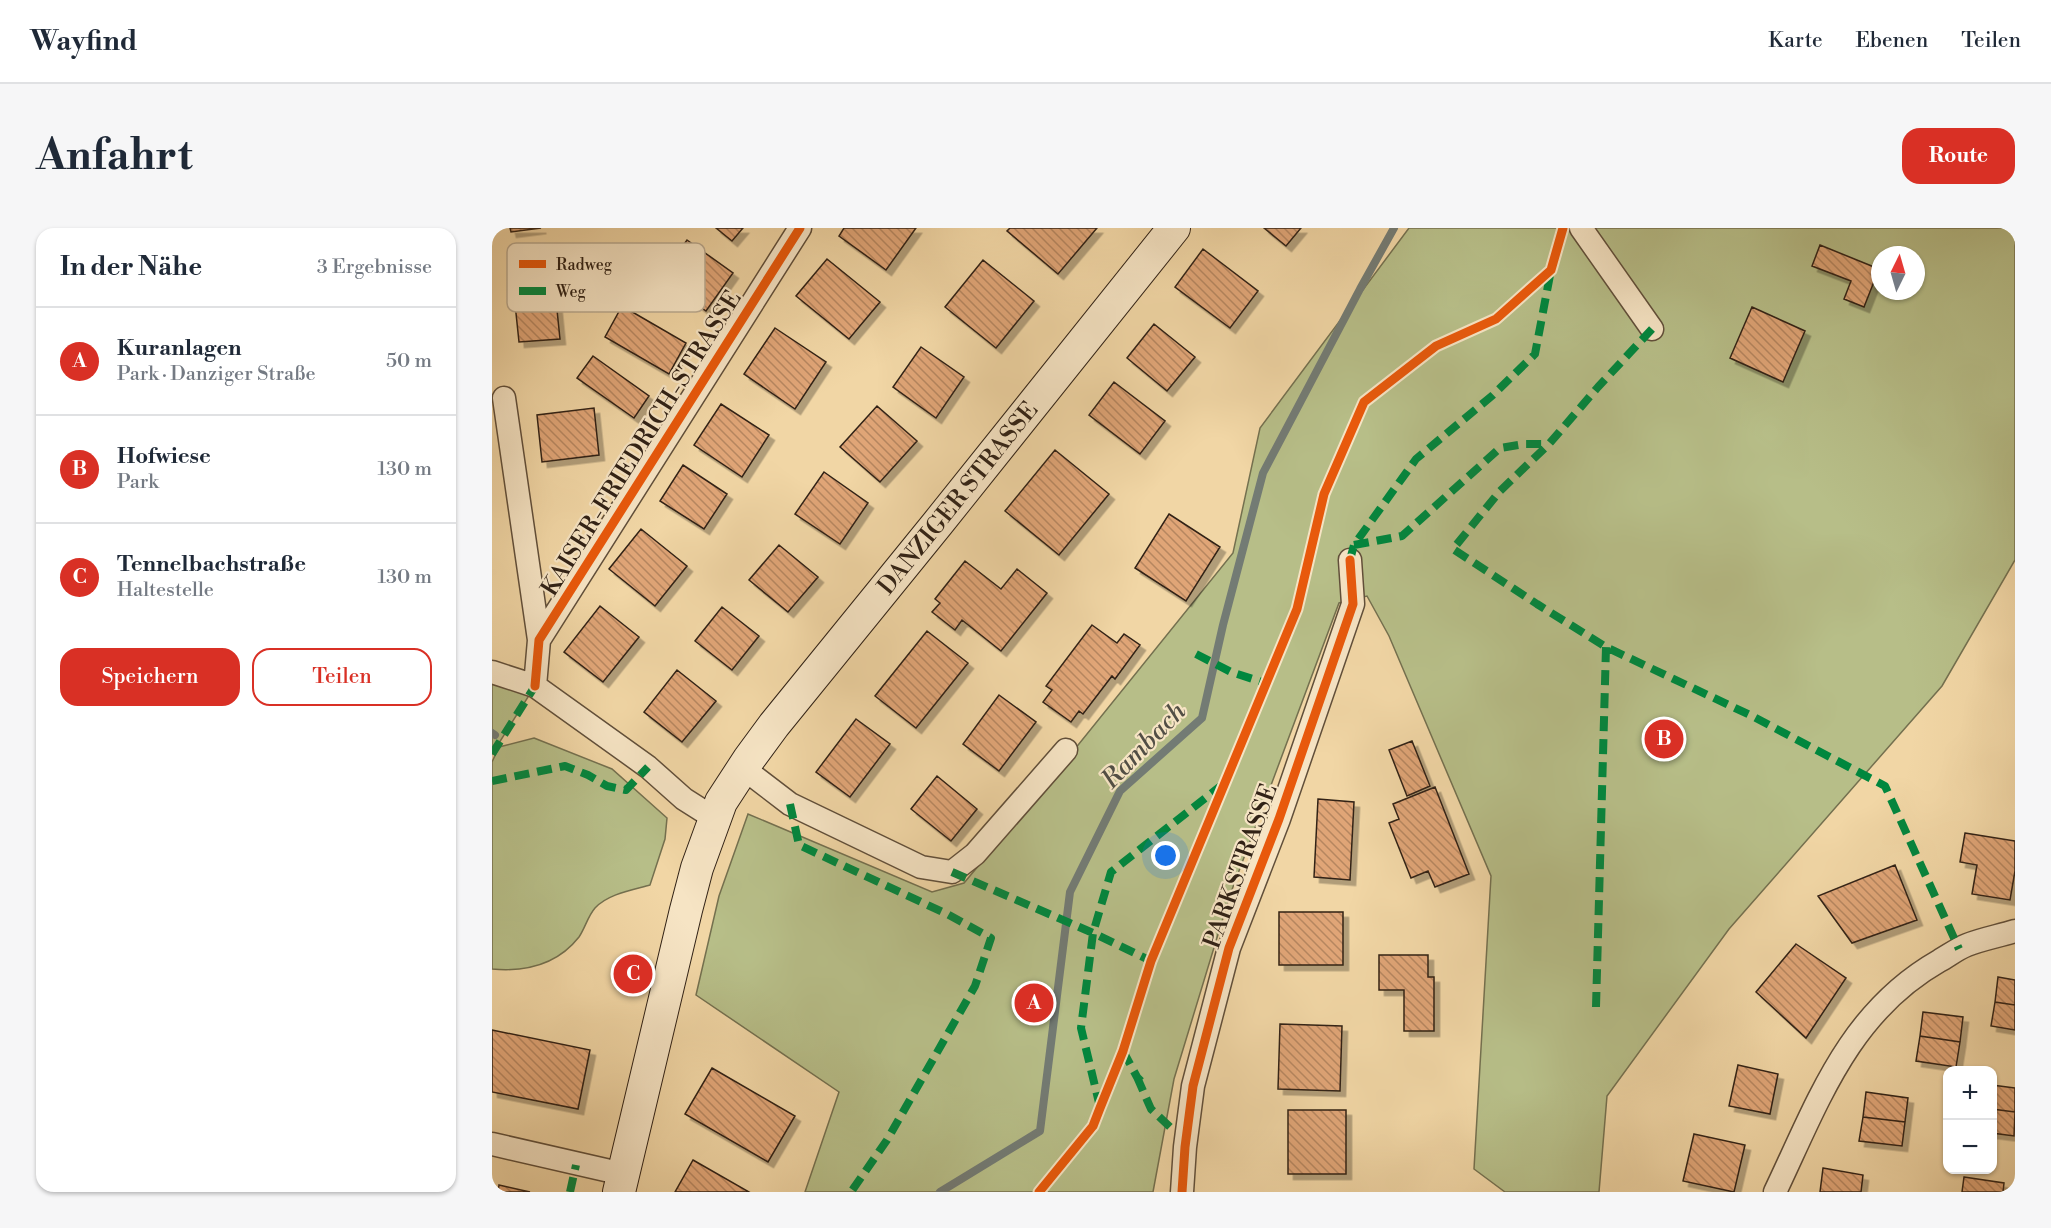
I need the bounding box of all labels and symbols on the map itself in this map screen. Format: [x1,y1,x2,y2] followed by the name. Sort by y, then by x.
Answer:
[507,243,705,312] legend
[1871,246,1925,300] north arrow
[556,255,613,275] text: Radweg
[555,282,587,302] text: Weg
[535,285,749,602] street label: KAISER-FRIEDRICH-STRASSE
[872,396,1045,601] street label: DANZIGER STRASSE
[1094,695,1193,796] water label: Rambach
[1644,716,1684,762] pin: B
[1197,780,1285,953] street label: PARKSTRASSE
[1151,841,1180,870] your location
[614,952,652,996] pin: C
[1014,980,1054,1026] pin: A

